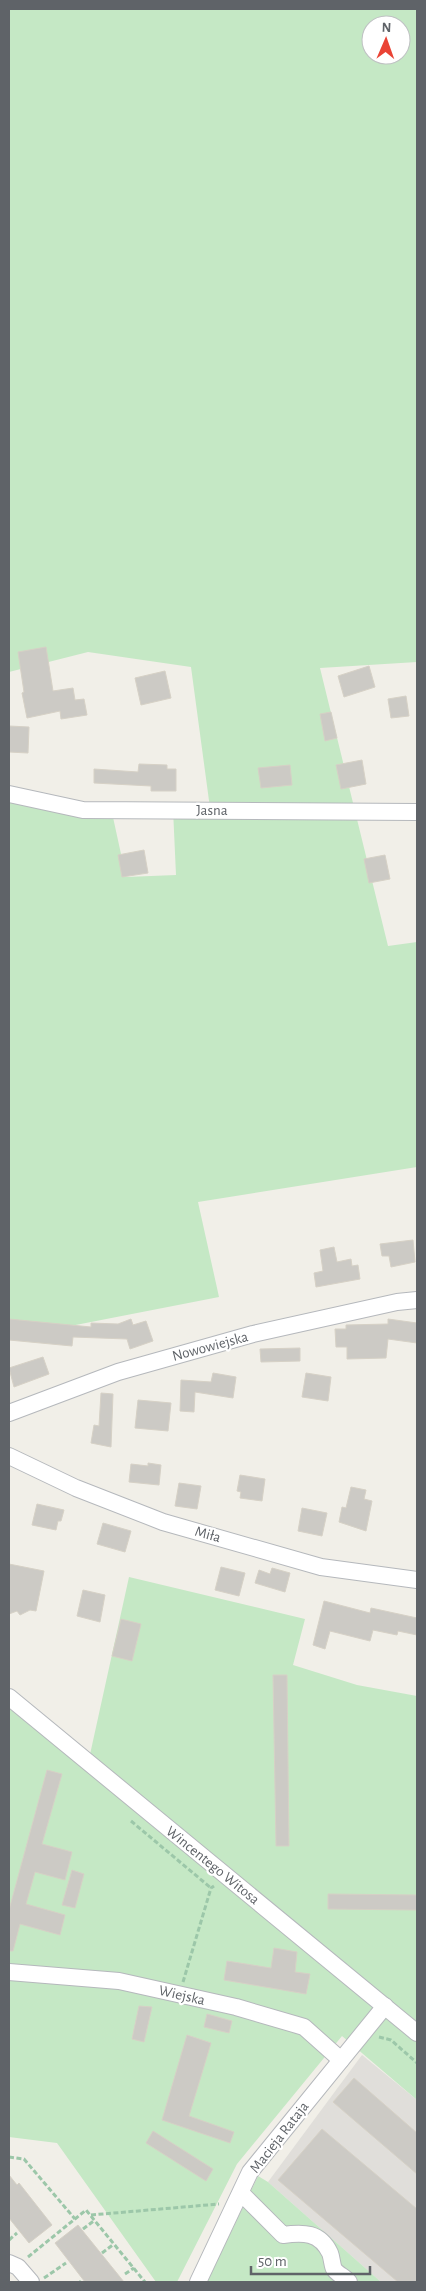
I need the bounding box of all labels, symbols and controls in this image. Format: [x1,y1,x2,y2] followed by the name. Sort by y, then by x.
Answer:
[361,15,411,65] north arrow
[381,21,392,35] text: N
[196,803,228,818] street label: Jasna
[171,1329,250,1364] street label: Nowowiejska
[193,1524,223,1545] street label: Miła
[163,1823,262,1907] street label: Wincentego Witosa
[157,1983,207,2008] street label: Wiejska
[247,2099,312,2176] street label: Macieja Rataja
[251,2244,370,2276] scale bar
[258,2254,287,2269] text: 50 m

